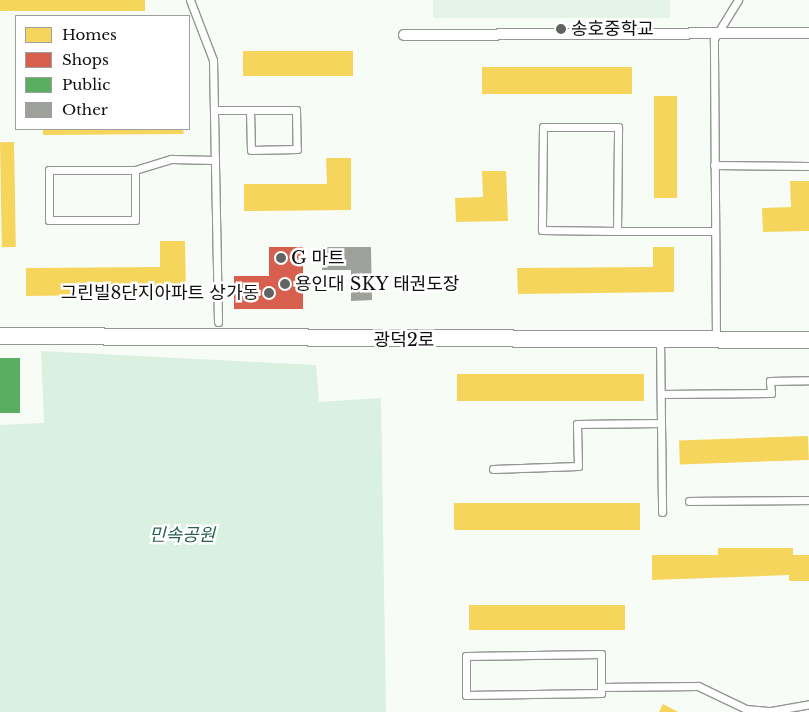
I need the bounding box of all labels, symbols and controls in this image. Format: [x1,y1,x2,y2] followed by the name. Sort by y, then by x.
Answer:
[15,15,190,130] legend
[571,18,654,40] place label: 송호중학교
[555,23,567,35] marker: 송호중학교
[62,25,117,44] text: Homes
[62,50,109,69] text: Shops
[62,75,110,94] text: Public
[62,100,108,119] text: Other
[291,247,345,269] place label: G 마트
[275,252,287,264] marker: G 마트
[295,273,460,295] place label: 용인대 SKY 태권도장
[279,278,291,290] marker: 용인대 SKY 태권도장
[61,282,259,304] place label: 그린빌8단지아파트 상가동
[263,287,275,299] marker: 그린빌8단지아파트 상가동
[374,329,434,351] street label: 광덕2로
[149,524,215,546] park label: 민속공원

